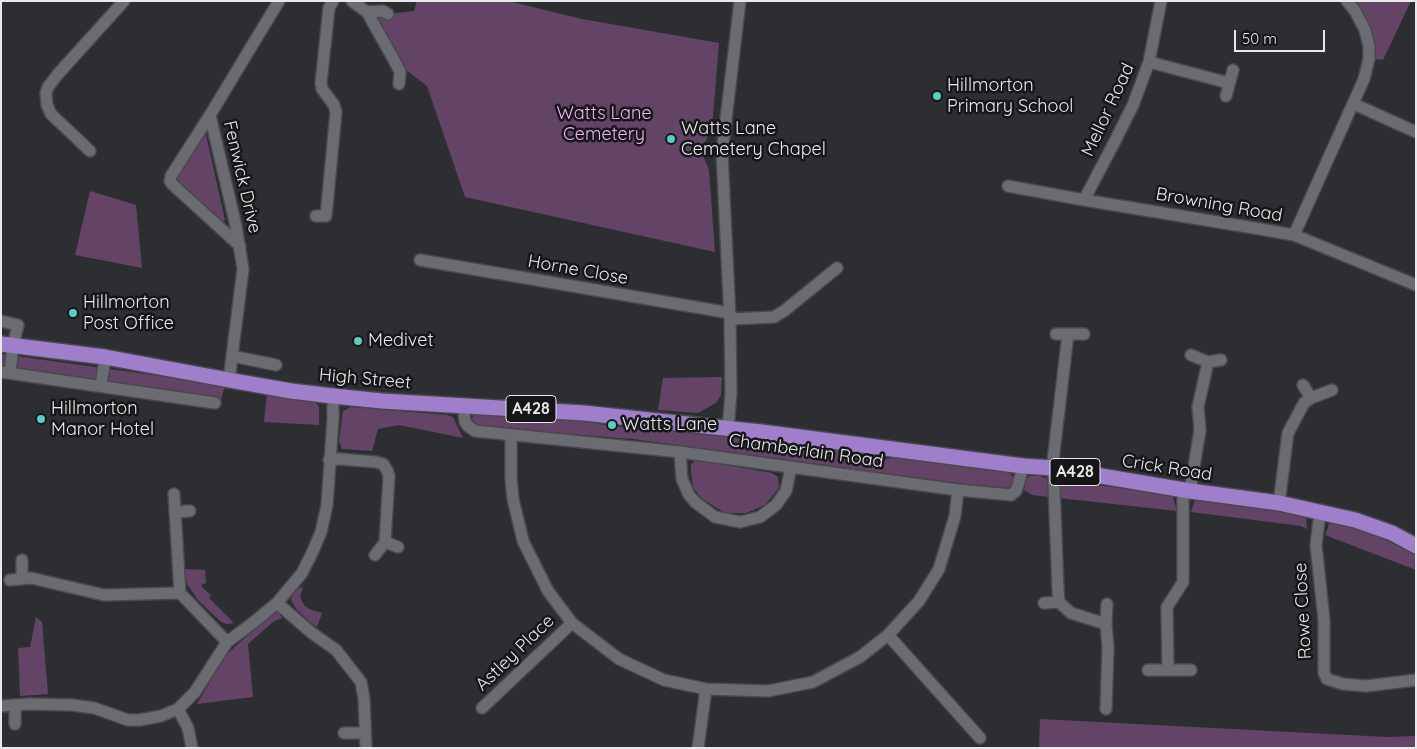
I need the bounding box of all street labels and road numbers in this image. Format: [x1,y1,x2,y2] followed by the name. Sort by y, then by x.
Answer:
[1077,60,1139,160] street label: Mellor Road
[219,119,265,235] street label: Fenwick Drive
[1154,183,1284,227] street label: Browning Road
[526,251,630,289] street label: Horne Close
[318,364,412,394] street label: High Street
[506,396,556,422] road number: A428
[727,429,885,473] street label: Chamberlain Road
[1120,450,1214,486] street label: Crick Road
[1050,458,1100,486] road number: A428
[1290,562,1316,660] street label: Rowe Close
[471,610,559,696] street label: Astley Place

